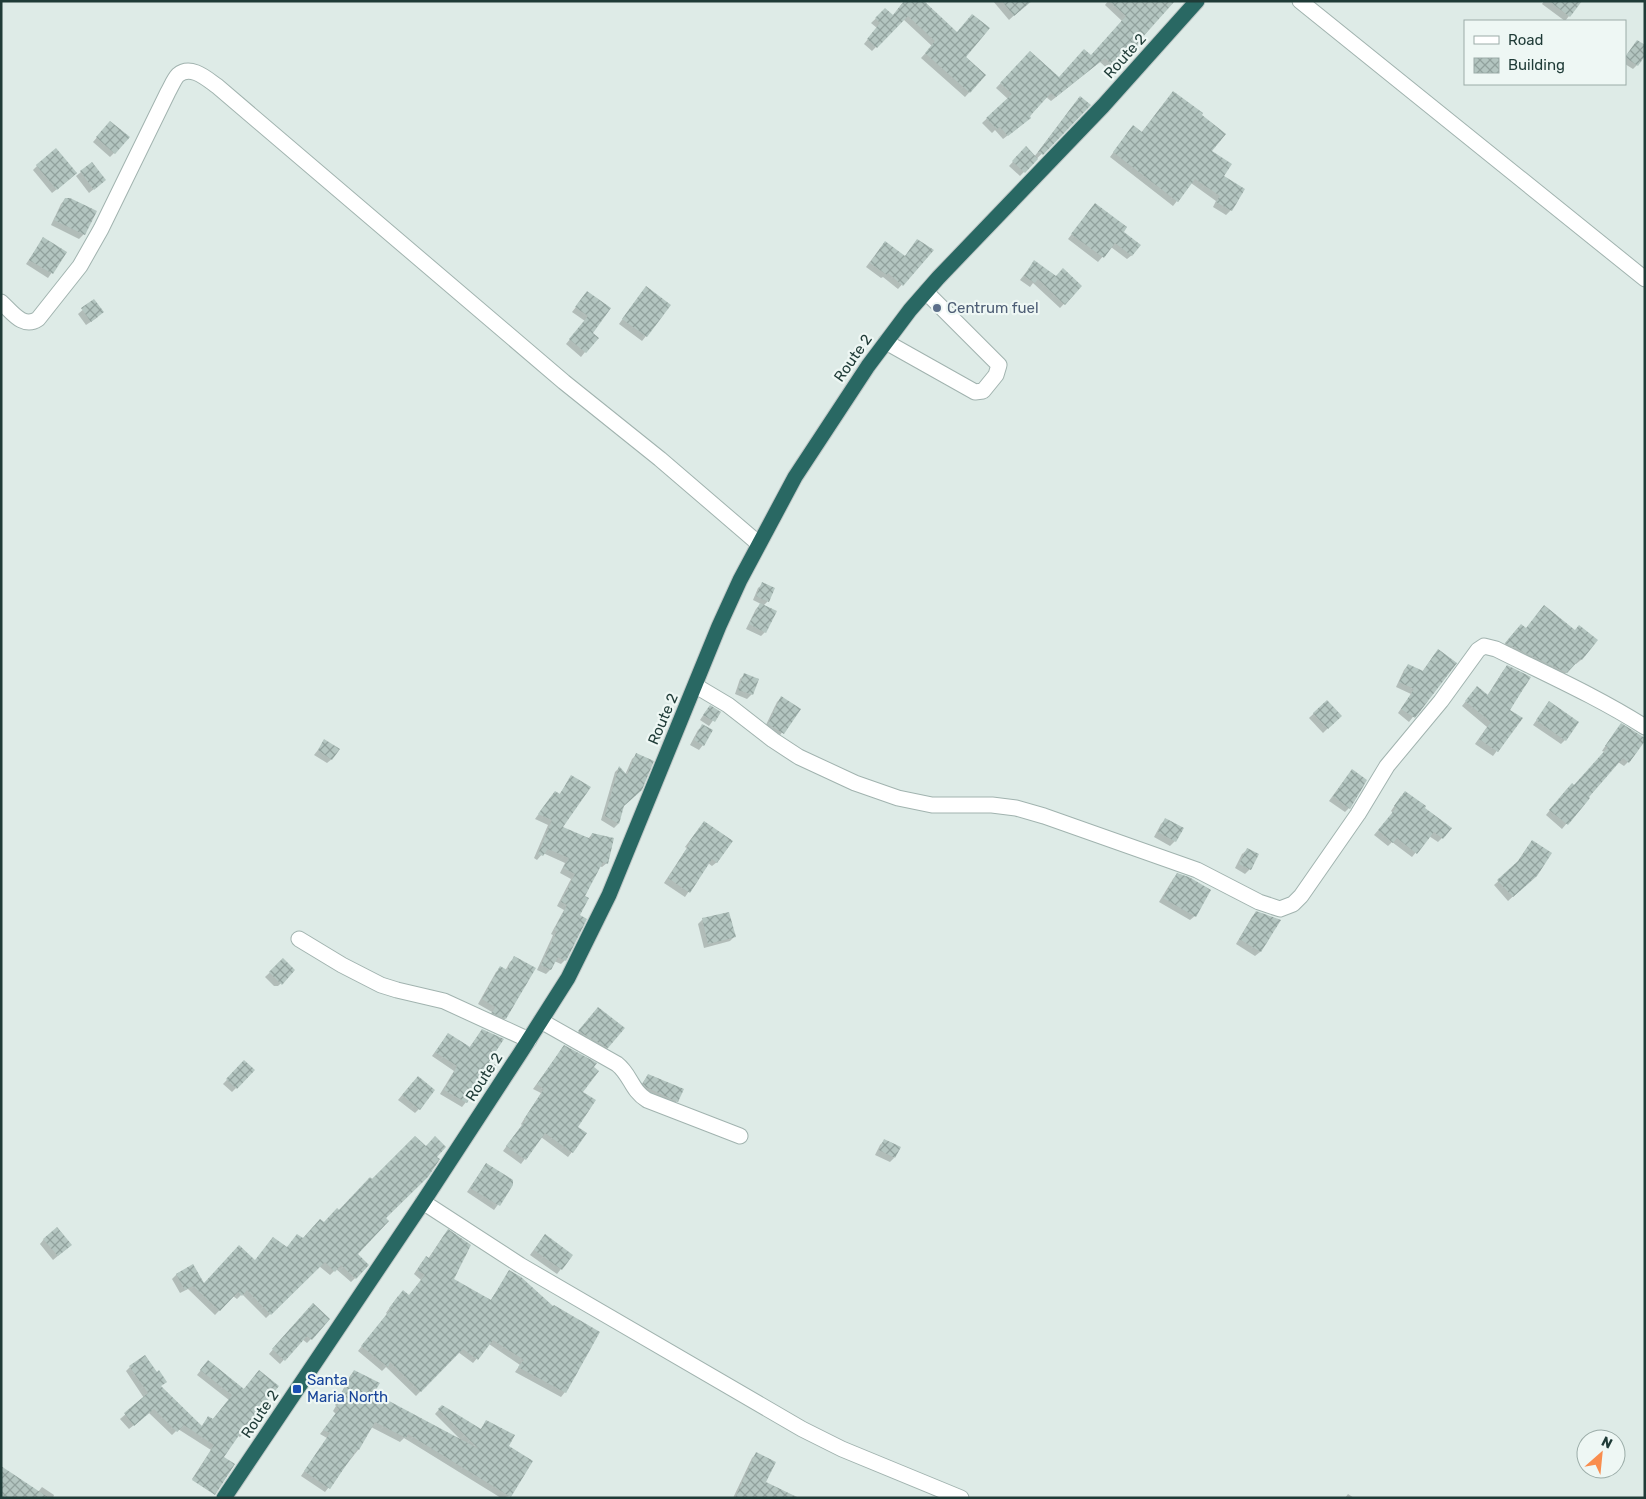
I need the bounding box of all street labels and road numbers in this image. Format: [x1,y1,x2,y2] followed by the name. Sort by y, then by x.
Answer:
[1100,30,1150,82] street label: Route 2
[830,331,876,385] street label: Route 2
[644,690,682,747] street label: Route 2
[462,1049,506,1105] street label: Route 2
[237,1386,283,1441] street label: Route 2

